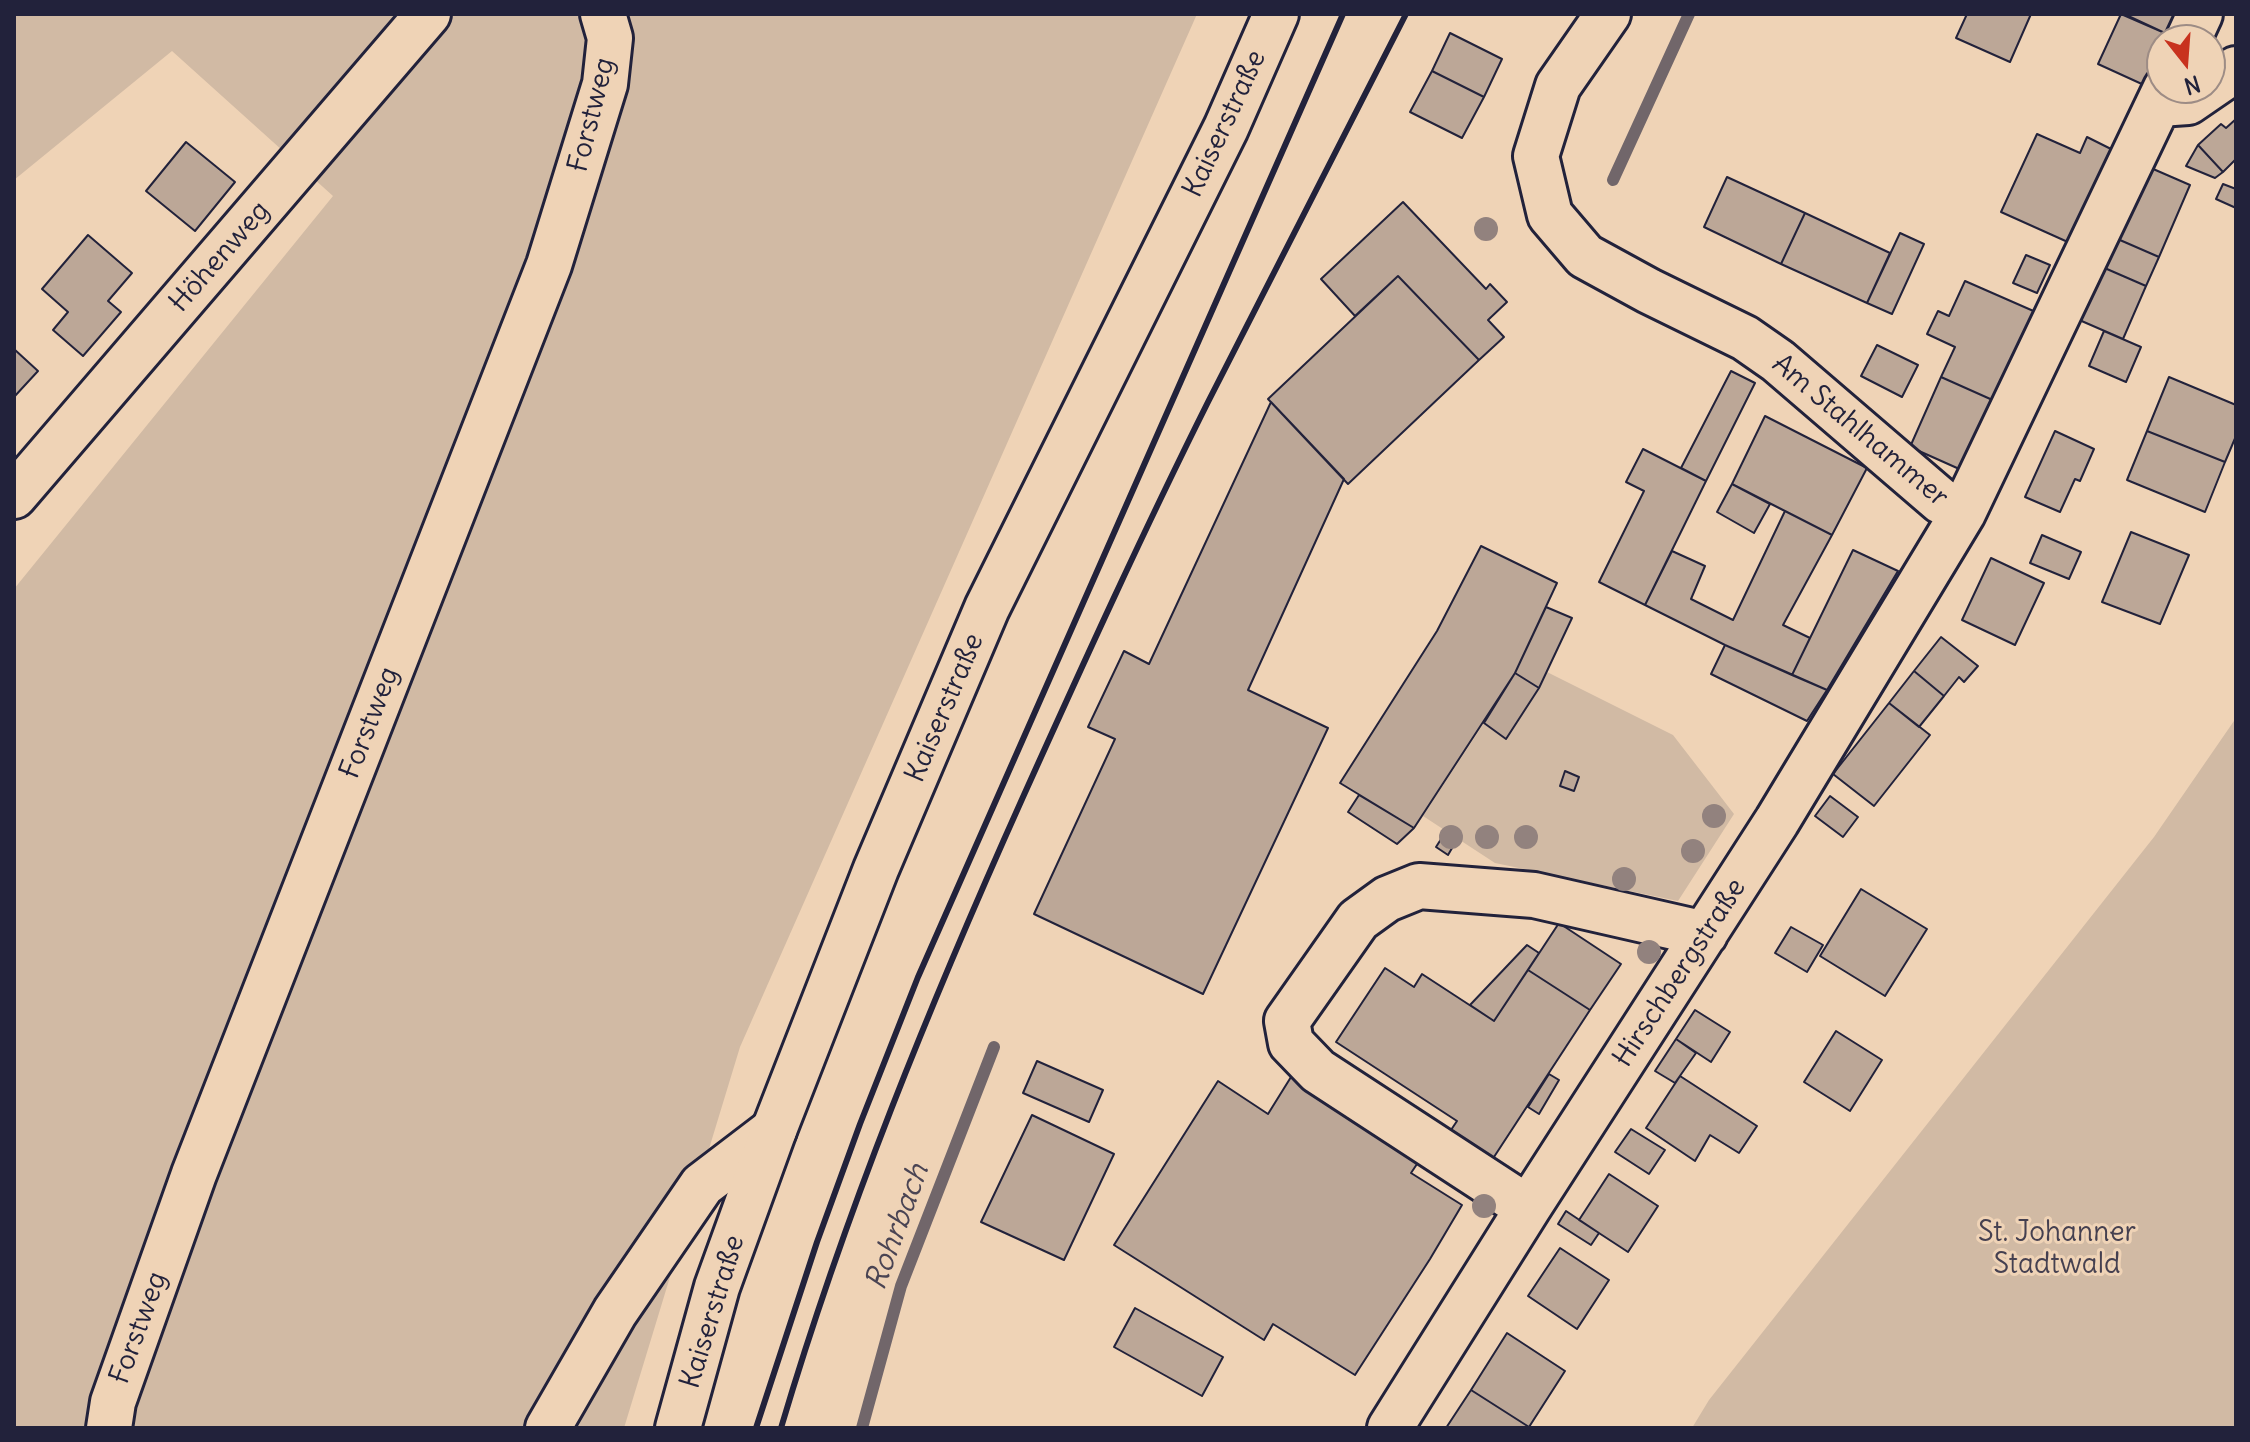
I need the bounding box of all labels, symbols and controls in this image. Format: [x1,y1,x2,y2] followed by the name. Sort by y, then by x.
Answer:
[2146,24,2226,104] north arrow
[1176,45,1274,203] street label: Kaiserstraße
[562,54,622,176] street label: Forstweg
[2181,69,2204,101] text: N
[163,195,277,319] street label: Höhenweg
[1765,347,1955,515] street label: Am Stahlhammer
[899,629,991,787] street label: Kaiserstraße
[333,663,407,783] street label: Forstweg
[1607,873,1753,1073] street label: Hirschbergstraße
[859,1159,937,1295] water label: Rohrbach
[1978,1216,2136,1282] park label: St. Johanner Stadtwald
[674,1231,752,1393] street label: Kaiserstraße
[103,1267,175,1389] street label: Forstweg

